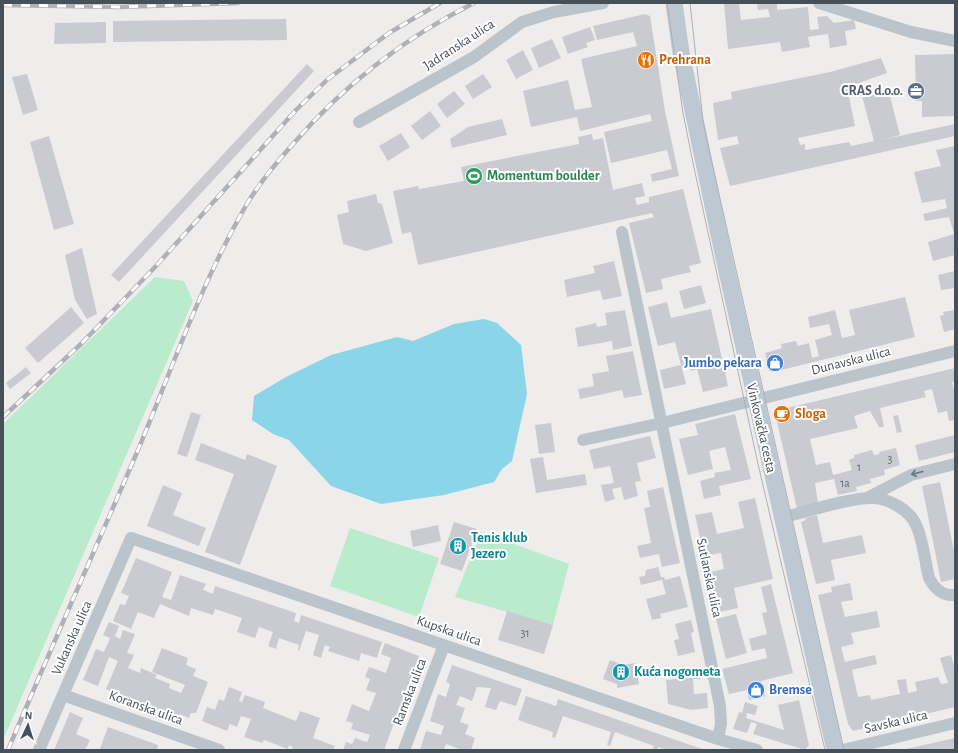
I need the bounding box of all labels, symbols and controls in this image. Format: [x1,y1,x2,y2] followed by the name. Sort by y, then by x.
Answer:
[421,17,497,73] street label: Jadranska ulica
[636,50,656,70] restaurant icon: Prehrana
[659,53,711,67] place label: Prehrana
[906,81,926,101] office icon: CRAS d.o.o.
[841,84,903,98] place label: CRAS d.o.o.
[464,166,484,186] sports icon: Momentum boulder
[487,169,600,183] place label: Momentum boulder
[810,344,893,378] street label: Dunavska ulica
[765,353,785,373] shop icon: Jumbo pekara
[684,356,762,370] place label: Jumbo pekara
[744,382,778,475] street label: Vinkovačka cesta
[772,404,792,424] cafe icon: Sloga
[795,407,826,421] place label: Sloga
[888,453,893,465] house number: 3
[857,461,861,473] house number: 1
[911,470,924,478] one-way arrow
[840,477,850,489] house number: 1a
[471,531,528,561] place label: Tenis klub Jezero
[448,536,468,556] building icon: Tenis klub Jezero
[694,537,724,620] street label: Sutlanska ulica
[49,598,95,677] street label: Vukanska ulica
[415,613,484,649] street label: Kupska ulica
[520,627,530,639] house number: 31
[391,656,429,728] street label: Ramska ulica
[611,662,631,682] building icon: Kuća nogometa
[634,665,721,679] place label: Kuća nogometa
[746,680,766,700] shop icon: Bremse
[769,683,812,697] place label: Bremse
[107,688,185,728] street label: Koranska ulica
[8,705,48,745] north arrow
[863,708,929,736] street label: Savska ulica
[24,710,33,721] text: N

